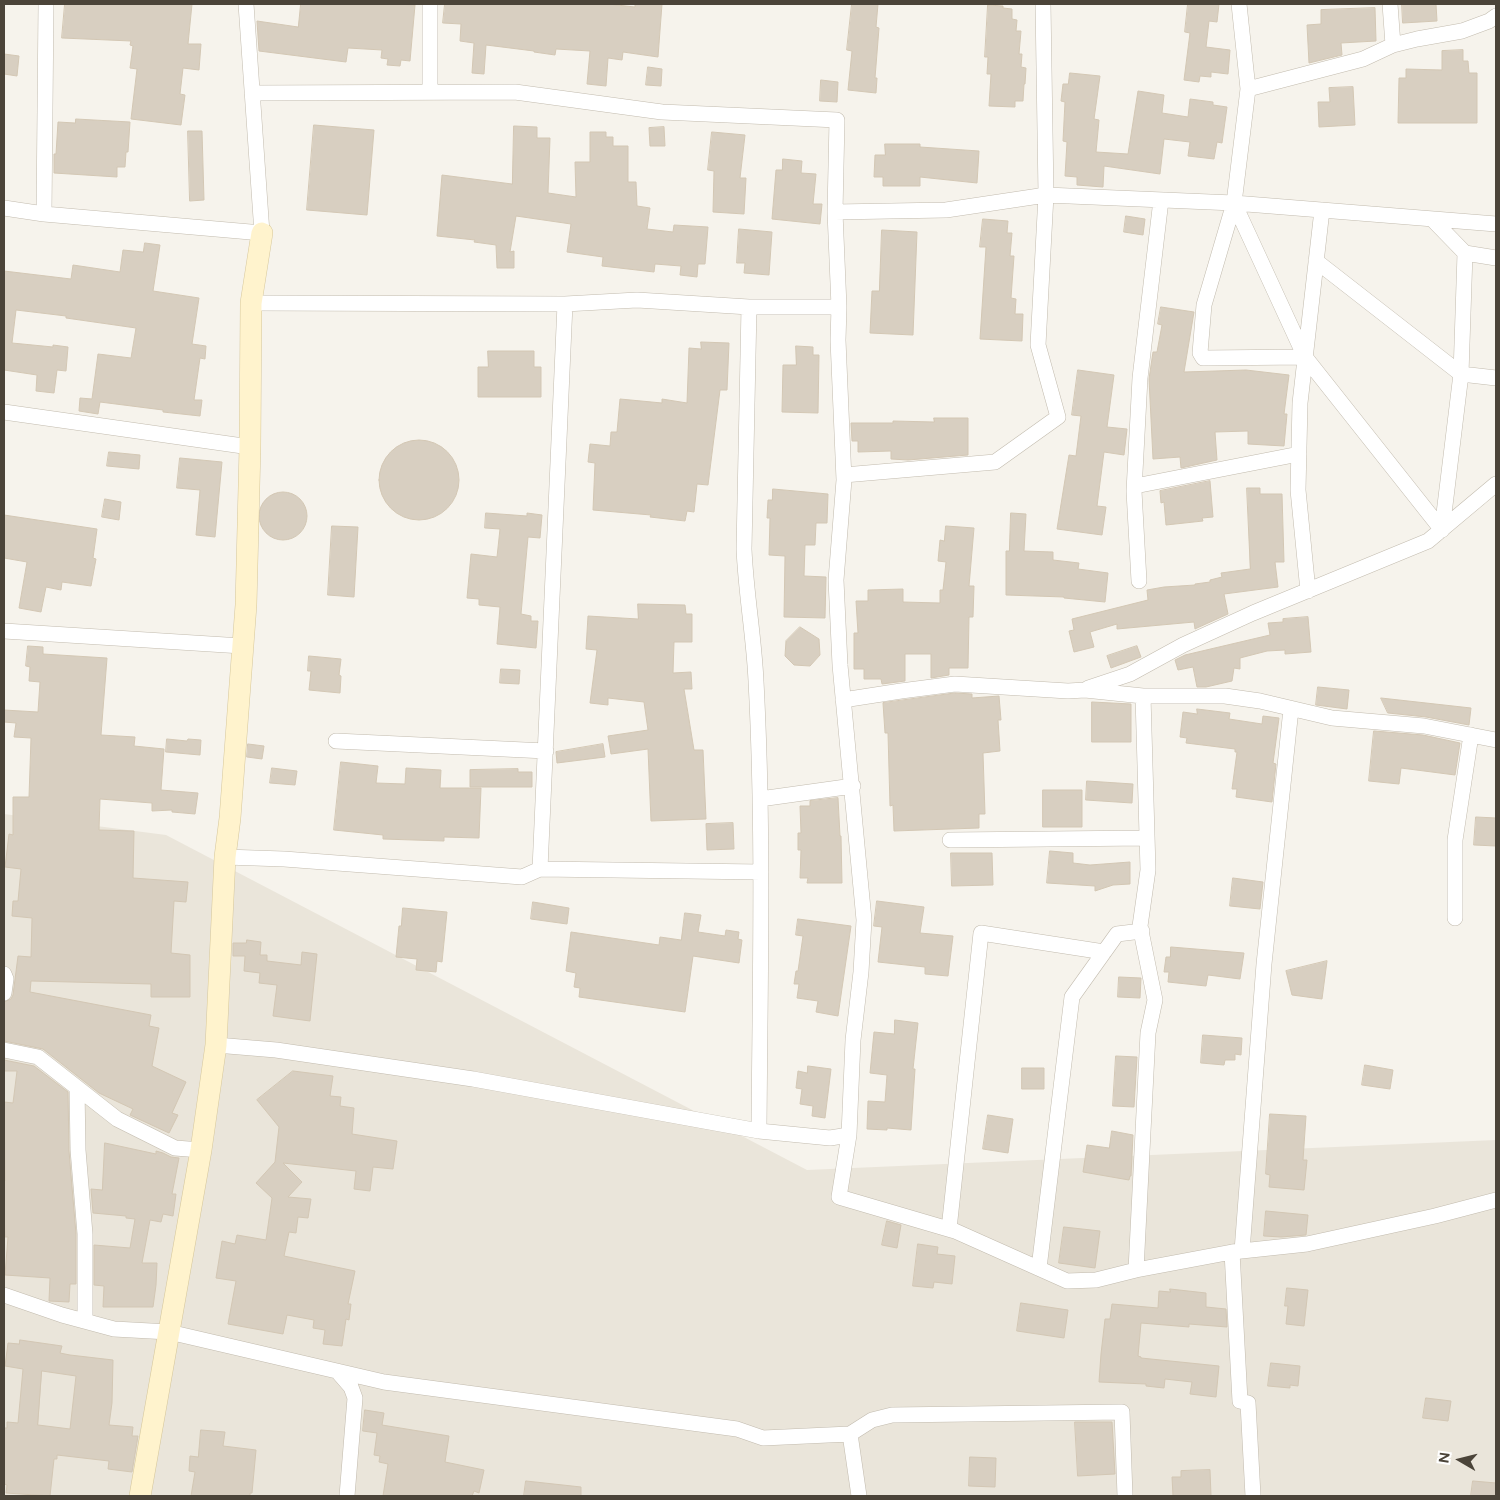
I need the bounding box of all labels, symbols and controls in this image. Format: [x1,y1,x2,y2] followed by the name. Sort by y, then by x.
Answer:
[1435,1435,1485,1485] north arrow
[1435,1451,1454,1464] text: N

